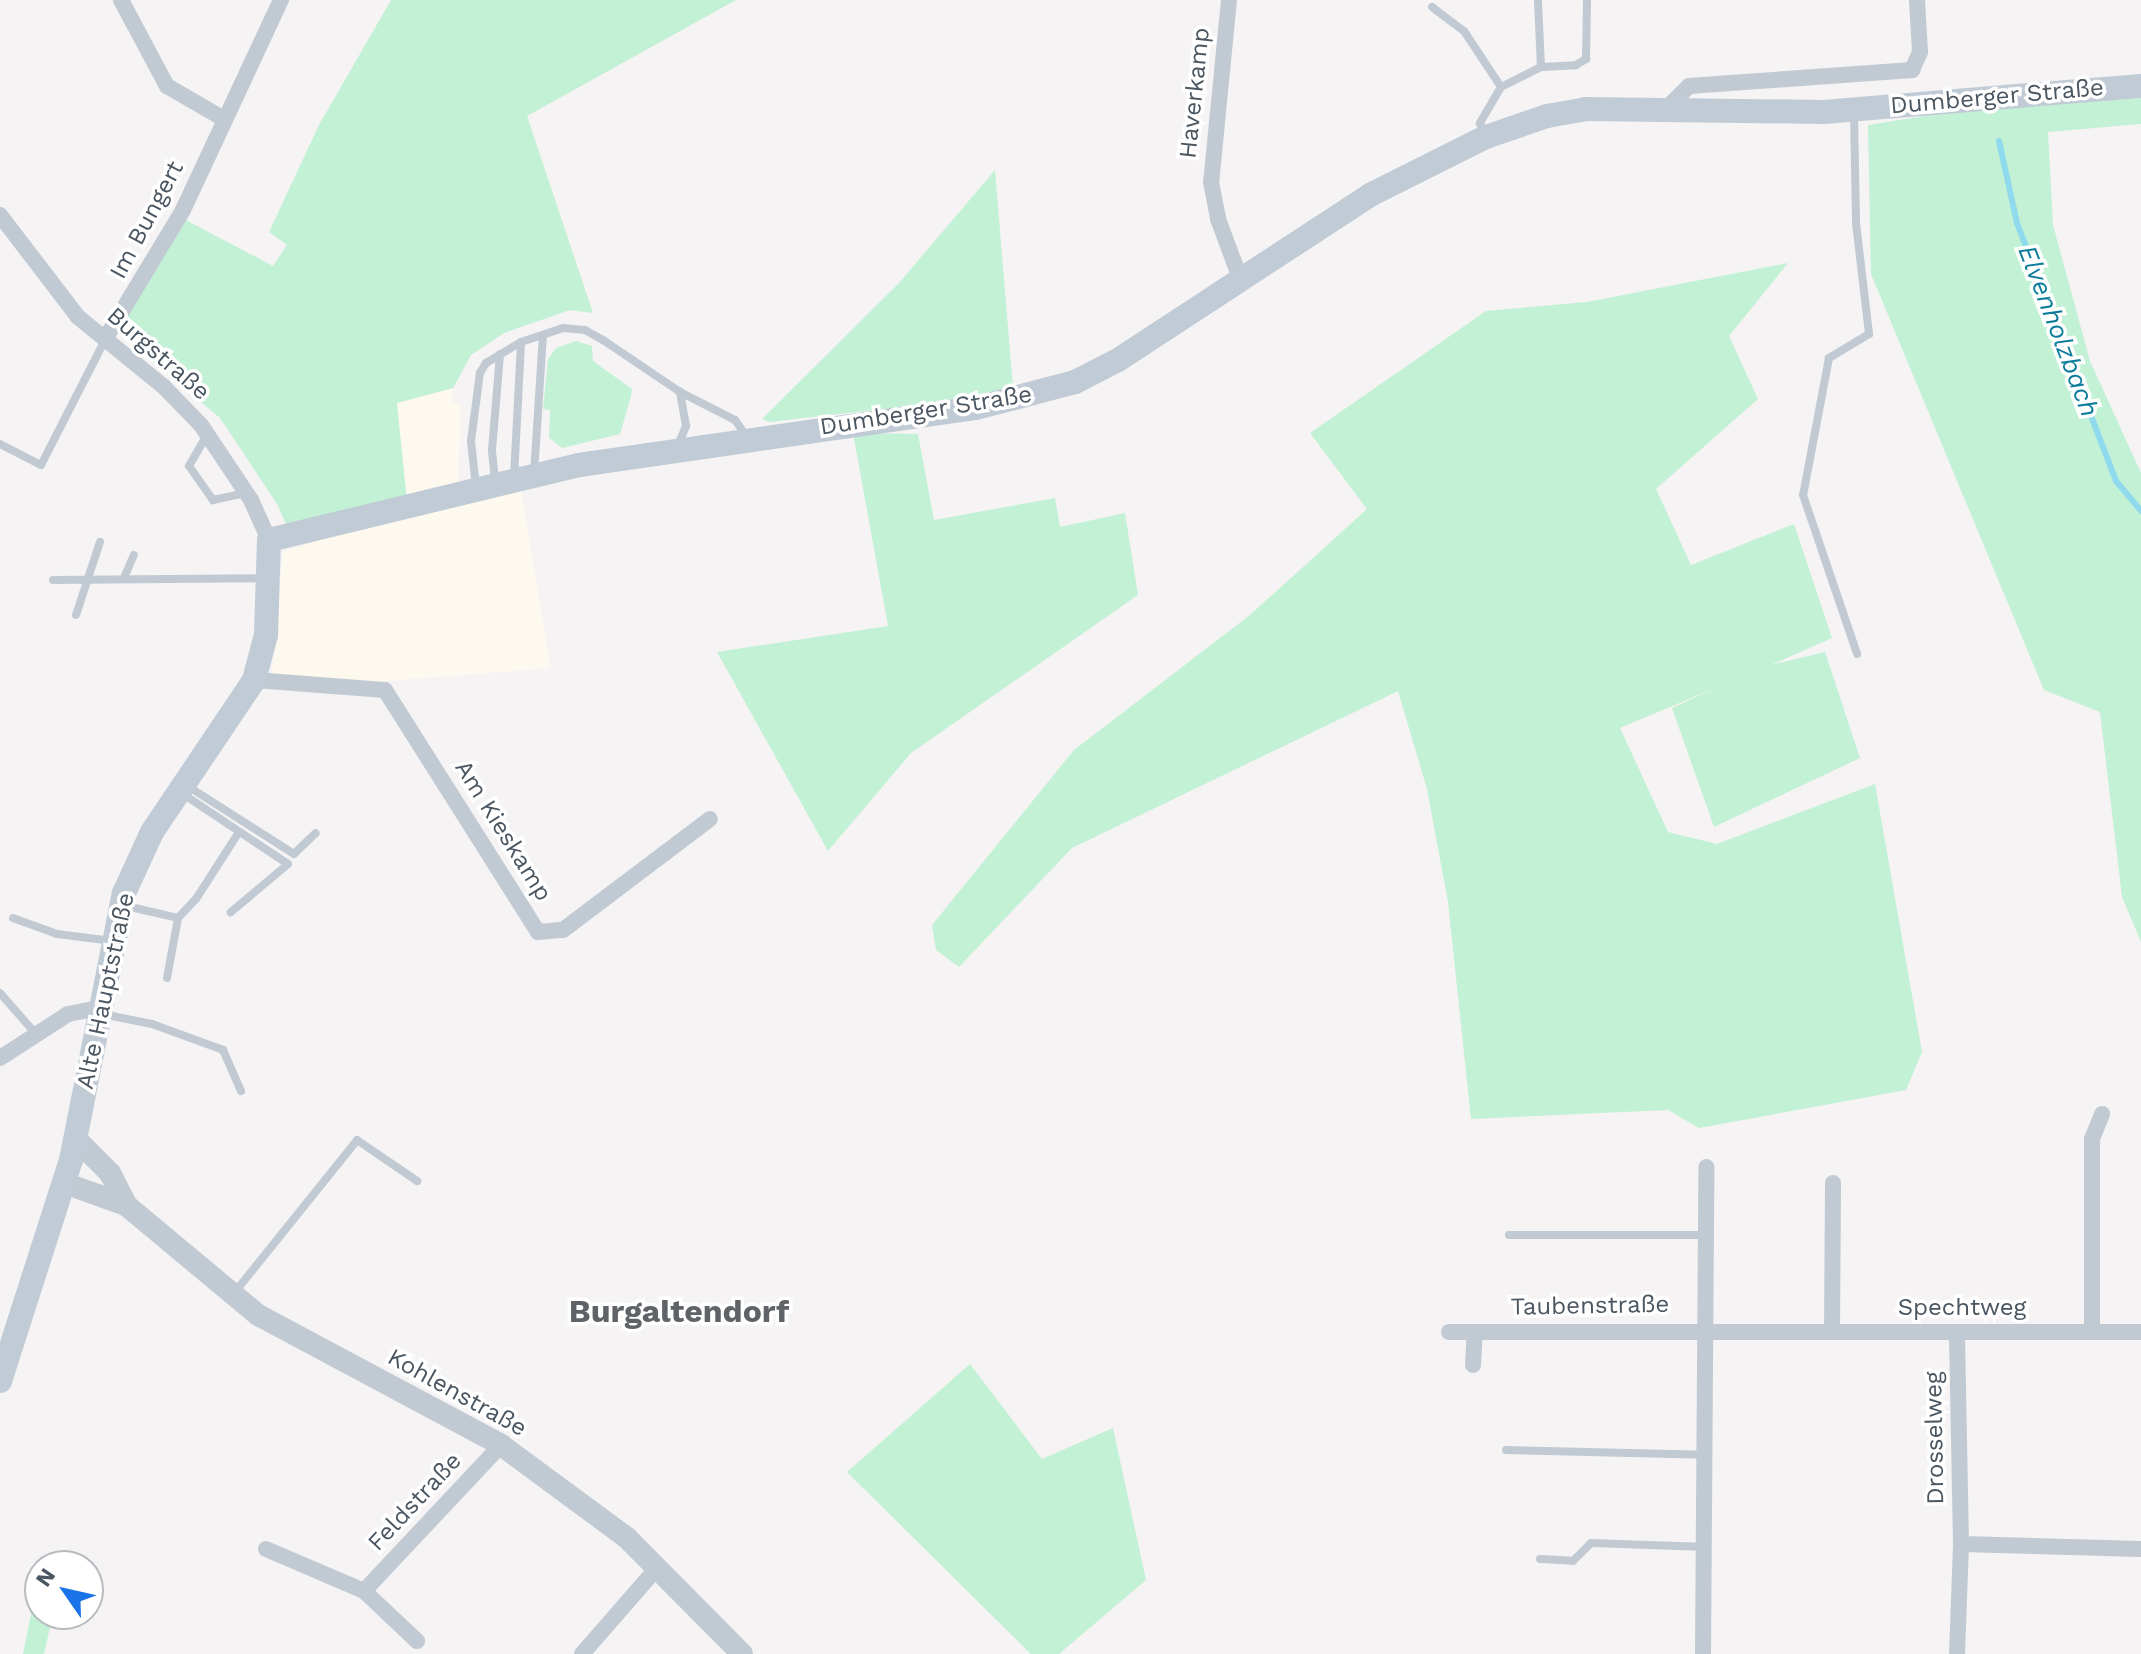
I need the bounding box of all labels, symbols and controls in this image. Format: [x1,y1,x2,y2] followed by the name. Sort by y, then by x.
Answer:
[1174,26,1216,160] street label: Haverkamp
[1889,73,2105,121] street label: Dumberger Straße
[104,156,190,284] street label: Im Bungert
[2011,241,2105,421] water label: Elvenholzbach
[101,302,215,406] street label: Burgstraße
[818,380,1034,442] street label: Dumberger Straße
[448,755,558,907] street label: Am Kieskamp
[71,890,141,1092] street label: Alte Hauptstraße
[1510,1290,1670,1322] street label: Taubenstraße
[569,1292,789,1330] district label: Burgaltendorf
[1898,1294,2026,1322] street label: Spechtweg
[382,1343,532,1443] street label: Kohlenstraße
[1919,1371,1951,1505] street label: Drosselweg
[362,1447,468,1557] street label: Feldstraße
[24,1550,104,1630] north arrow
[30,1564,60,1591] text: N

